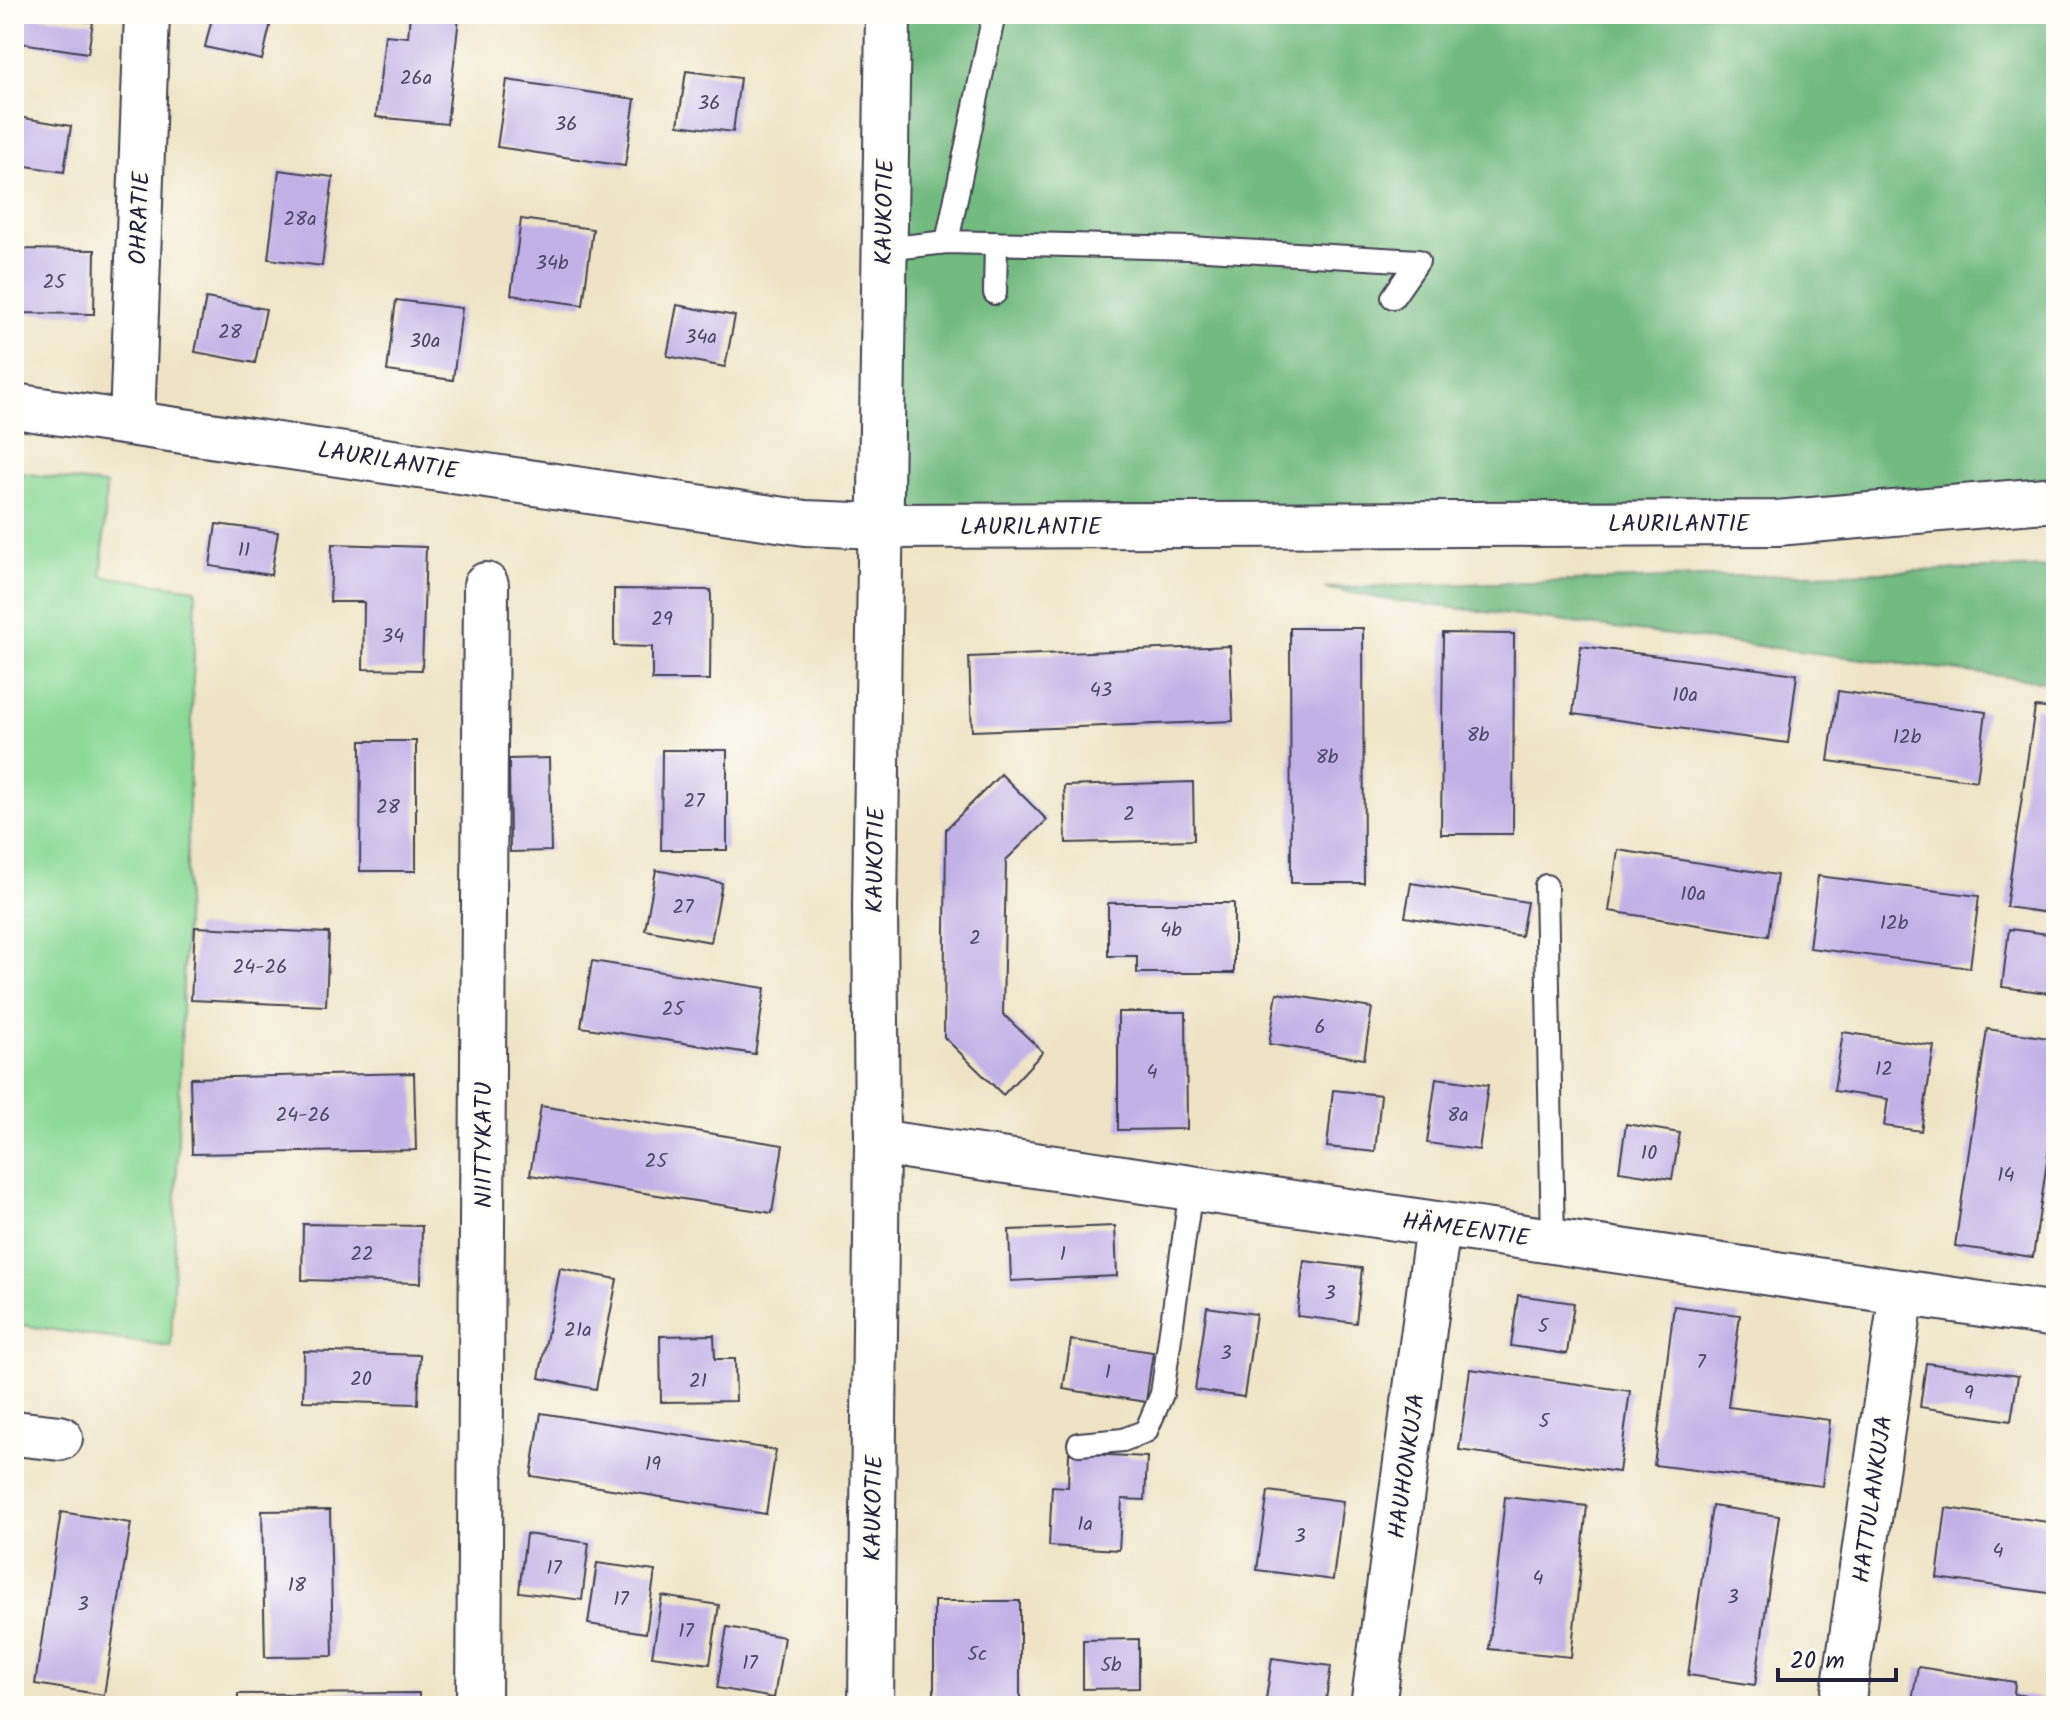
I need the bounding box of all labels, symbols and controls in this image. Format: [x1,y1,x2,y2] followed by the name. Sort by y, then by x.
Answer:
[400,63,432,95] house number: 26a
[698,88,720,120] house number: 36
[555,109,577,141] house number: 36
[865,158,906,266] street label: KAUKOTIE
[119,170,162,266] street label: OHRATIE
[283,204,317,236] house number: 28a
[536,248,569,280] house number: 34b
[43,267,66,299] house number: 25
[218,317,243,349] house number: 28
[685,322,717,354] house number: 34a
[410,326,440,358] house number: 30a
[315,431,462,492] street label: LAURILANTIE
[1608,505,1751,544] street label: LAURILANTIE
[960,508,1103,547] street label: LAURILANTIE
[238,535,250,567] house number: 11
[651,604,673,636] house number: 29
[382,621,404,653] house number: 34
[1090,675,1112,707] house number: 43
[1672,680,1698,712] house number: 10a
[1467,720,1490,752] house number: 8b
[1893,722,1922,754] house number: 12b
[1316,742,1339,774] house number: 8b
[684,786,705,818] house number: 27
[376,792,401,824] house number: 28
[1123,799,1135,831] house number: 2
[856,806,897,914] street label: KAUKOTIE
[1680,879,1706,911] house number: 10a
[673,892,694,924] house number: 27
[1880,908,1909,940] house number: 12b
[1160,915,1182,947] house number: 4b
[969,923,981,955] house number: 2
[233,952,287,984] house number: 24-26
[662,994,685,1026] house number: 25
[1314,1012,1326,1044] house number: 6
[1875,1054,1893,1086] house number: 12
[1146,1057,1158,1089] house number: 4
[465,1082,504,1208] street label: NIITTYKATU
[276,1100,330,1132] house number: 24-26
[1447,1100,1469,1132] house number: 8a
[1641,1138,1657,1170] house number: 10
[645,1146,668,1178] house number: 25
[1997,1160,2015,1192] house number: 14
[1400,1202,1533,1259] street label: HÄMEENTIE
[350,1239,374,1271] house number: 22
[1060,1239,1066,1271] house number: 1
[1324,1278,1336,1310] house number: 3
[1538,1311,1550,1343] house number: 5
[564,1315,592,1347] house number: 21a
[1220,1338,1232,1370] house number: 3
[1696,1347,1706,1379] house number: 7
[1105,1357,1111,1389] house number: 1
[350,1364,372,1396] house number: 20
[689,1366,707,1398] house number: 21
[1964,1378,1974,1410] house number: 9
[1378,1391,1437,1541] street label: HAUHONKUJA
[1539,1406,1551,1438] house number: 5
[1842,1413,1905,1586] street label: HATTULANKUJA
[645,1449,661,1481] house number: 19
[854,1454,895,1562] street label: KAUKOTIE
[1077,1509,1093,1541] house number: 1a
[1294,1521,1306,1553] house number: 3
[1992,1536,2004,1568] house number: 4
[546,1553,563,1585] house number: 17
[1532,1563,1544,1595] house number: 4
[288,1570,307,1602] house number: 18
[1727,1582,1739,1614] house number: 3
[613,1584,630,1616] house number: 17
[77,1589,89,1621] house number: 3
[678,1616,695,1648] house number: 17
[1778,1632,1896,1682] scale bar
[967,1639,987,1671] house number: 5c
[1790,1642,1845,1681] text: 20 m
[742,1648,759,1680] house number: 17
[1100,1650,1122,1682] house number: 5b

